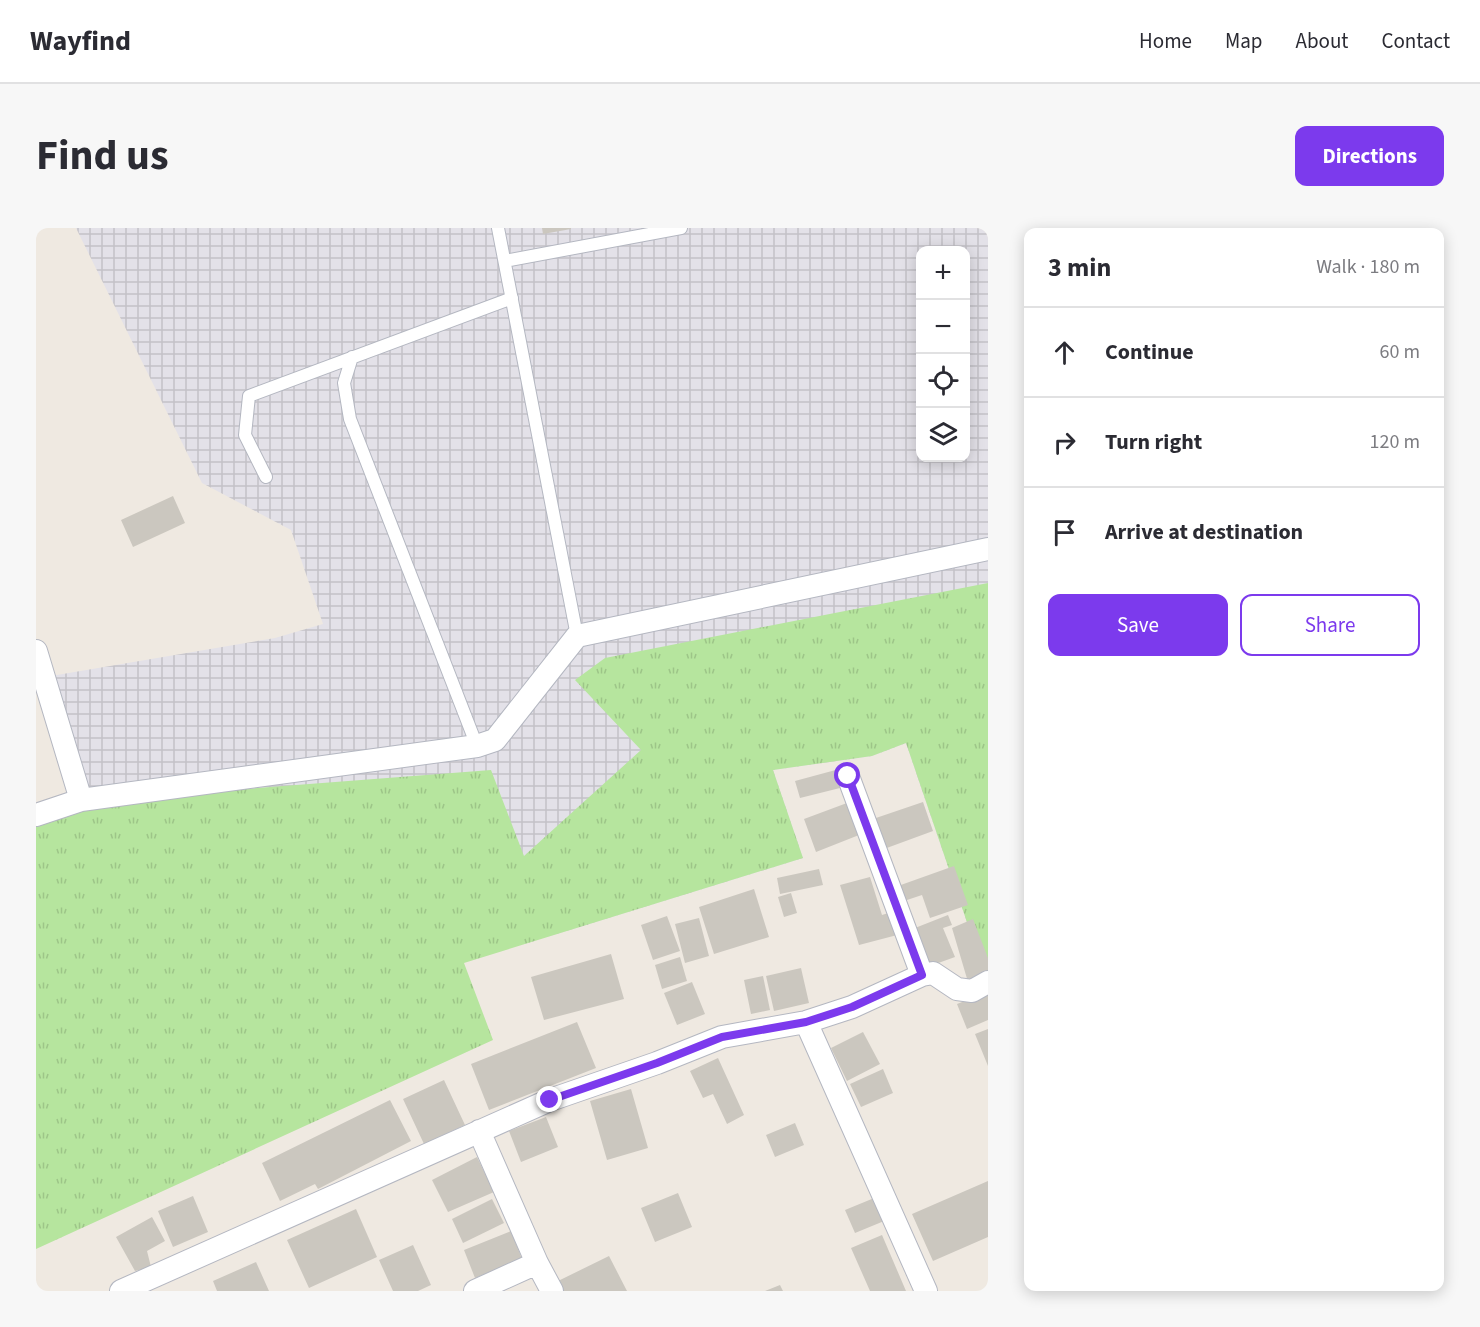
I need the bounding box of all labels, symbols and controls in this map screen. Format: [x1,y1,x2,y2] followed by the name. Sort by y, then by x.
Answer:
[30,21,131,61] text: Wayfind
[1139,26,1192,56] text: Home
[1225,26,1263,56] text: Map
[1296,26,1348,56] text: About
[1381,26,1450,56] text: Contact
[36,126,169,186] text: Find us
[1295,126,1444,186] button: Directions
[916,246,970,462] map controls
[916,246,970,300] button: +
[1048,249,1111,286] text: 3 min
[1316,253,1420,281] text: Walk · 180 m
[916,300,970,354] button: −
[1048,336,1081,369] icon: ahead
[1105,336,1194,368] text: Continue
[1380,338,1420,366] text: 60 m
[916,354,970,408] button: locate
[916,408,970,462] button: layers
[1048,426,1081,459] icon: right
[1105,426,1202,458] text: Turn right
[1370,428,1420,456] text: 120 m
[1048,516,1081,549] icon: arrive
[1105,516,1303,548] text: Arrive at destination
[1048,594,1228,656] button: Save
[1240,594,1420,656] button: Share
[834,762,860,788] route start
[536,1086,562,1112] route end

